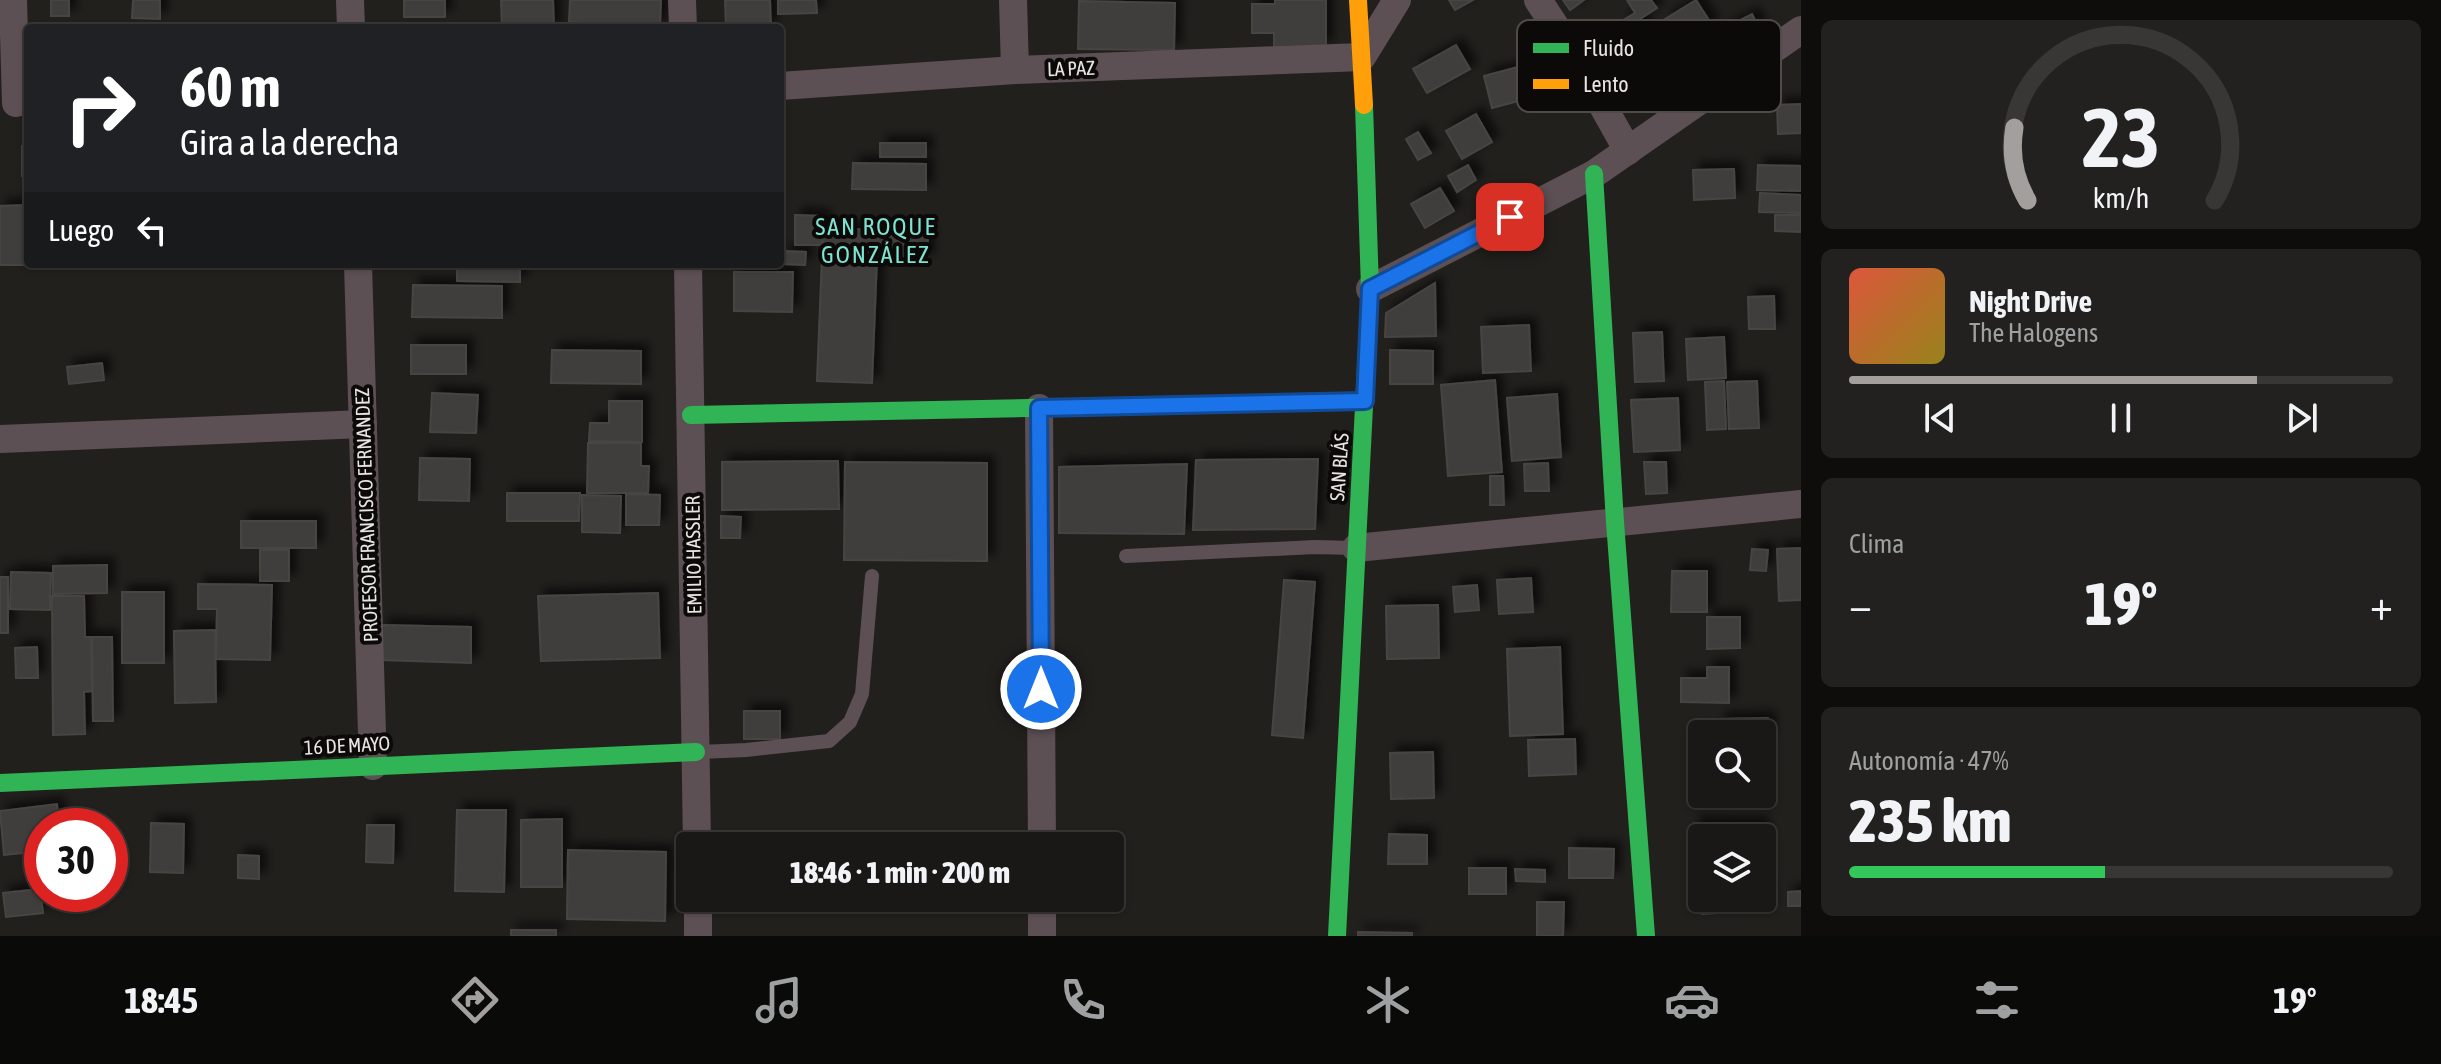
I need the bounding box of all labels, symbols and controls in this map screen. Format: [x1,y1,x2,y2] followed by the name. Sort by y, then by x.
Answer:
[1517,20,1781,112] legend
[1583,35,1634,61] text: Fluido
[180,55,281,119] text: 60 m
[48,56,152,160] icon: right
[1047,56,1095,80] street label: LA PAZ
[1583,71,1629,97] text: Lento
[2082,88,2160,184] text: 23
[180,121,400,163] text: Gira a la derecha
[2093,181,2149,214] text: km/h
[1476,183,1544,251] pin
[1488,195,1532,239] icon: arrive
[130,208,174,252] icon: left
[48,213,114,247] text: Luego
[815,213,937,268] district label: SAN ROQUE GONZÁLEZ
[1969,284,2092,318] text: Night Drive
[1969,318,2098,348] text: The Halogens
[350,387,382,643] street label: PROFESOR FRANCISCO FERNANDEZ
[1918,396,1962,440] icon: previous
[2099,396,2143,440] icon: pause
[2280,396,2324,440] icon: next
[1325,432,1353,502] street label: SAN BLÁS
[680,495,706,615] street label: EMILIO HASSLER
[1849,529,1904,559] text: Clima
[2085,569,2157,638] text: 19°
[1849,579,1872,629] text: −
[2370,579,2393,629] text: +
[999,647,1083,731] position arrow
[1688,720,1776,912] map controls
[1688,720,1776,808] button: search
[303,731,391,759] street label: 16 DE MAYO
[1849,746,2009,776] text: Autonomía · 47%
[1849,786,2011,855] text: 235 km
[24,808,128,912] speed limit sign: 30
[1688,824,1776,912] button: layers
[790,855,1010,889] text: 18:46 · 1 min · 200 m
[447,972,503,1028] icon: directions
[751,972,807,1028] icon: music
[1055,972,1111,1028] icon: phone
[1360,972,1416,1028] icon: climate
[1664,972,1720,1028] icon: car
[1969,972,2025,1028] icon: filters
[124,979,198,1021] text: 18:45
[2273,979,2317,1021] text: 19°

